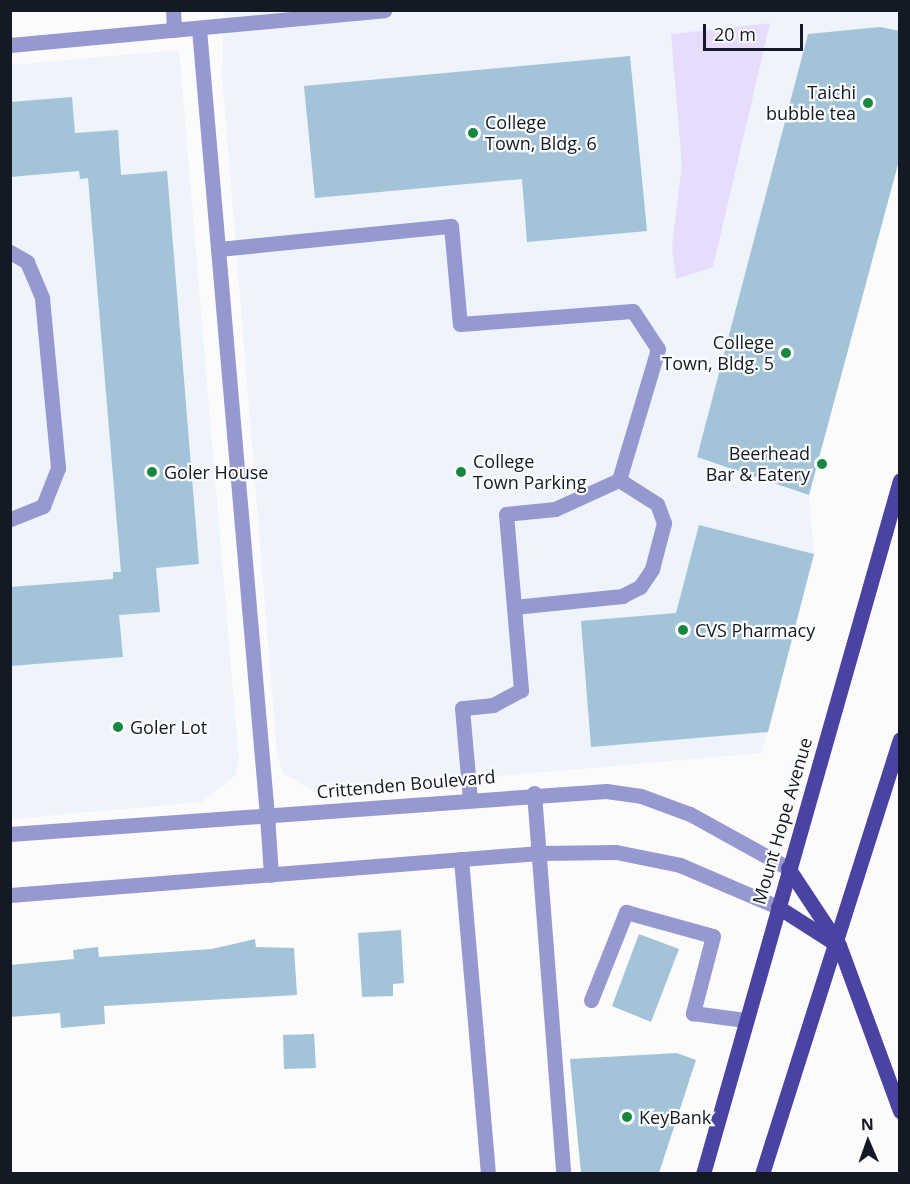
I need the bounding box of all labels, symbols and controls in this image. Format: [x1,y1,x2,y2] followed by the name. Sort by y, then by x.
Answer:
[706,12,806,50] scale bar
[714,22,756,46] text: 20 m
[766,82,856,124] place label: Taichi bubble tea
[861,96,875,110] marker: Taichi bubble tea
[485,112,597,154] place label: College Town, Bldg. 6
[466,126,480,140] marker: College Town, Bldg. 6
[662,332,774,374] place label: College Town, Bldg. 5
[779,346,793,360] marker: College Town, Bldg. 5
[706,443,810,486] place label: Beerhead Bar & Eatery
[473,451,586,494] place label: College Town Parking
[815,457,829,471] marker: Beerhead Bar & Eatery
[164,461,268,483] place label: Goler House
[145,465,159,479] marker: Goler House
[454,465,468,479] marker: College Town Parking
[695,619,815,641] place label: CVS Pharmacy
[676,623,690,637] marker: CVS Pharmacy
[130,716,207,738] place label: Goler Lot
[111,720,125,734] marker: Goler Lot
[748,735,816,907] street label: Mount Hope Avenue
[316,765,496,803] street label: Crittenden Boulevard
[639,1106,711,1128] place label: KeyBank
[620,1110,634,1124] marker: KeyBank
[838,1112,898,1172] north arrow
[860,1113,874,1135] text: N

